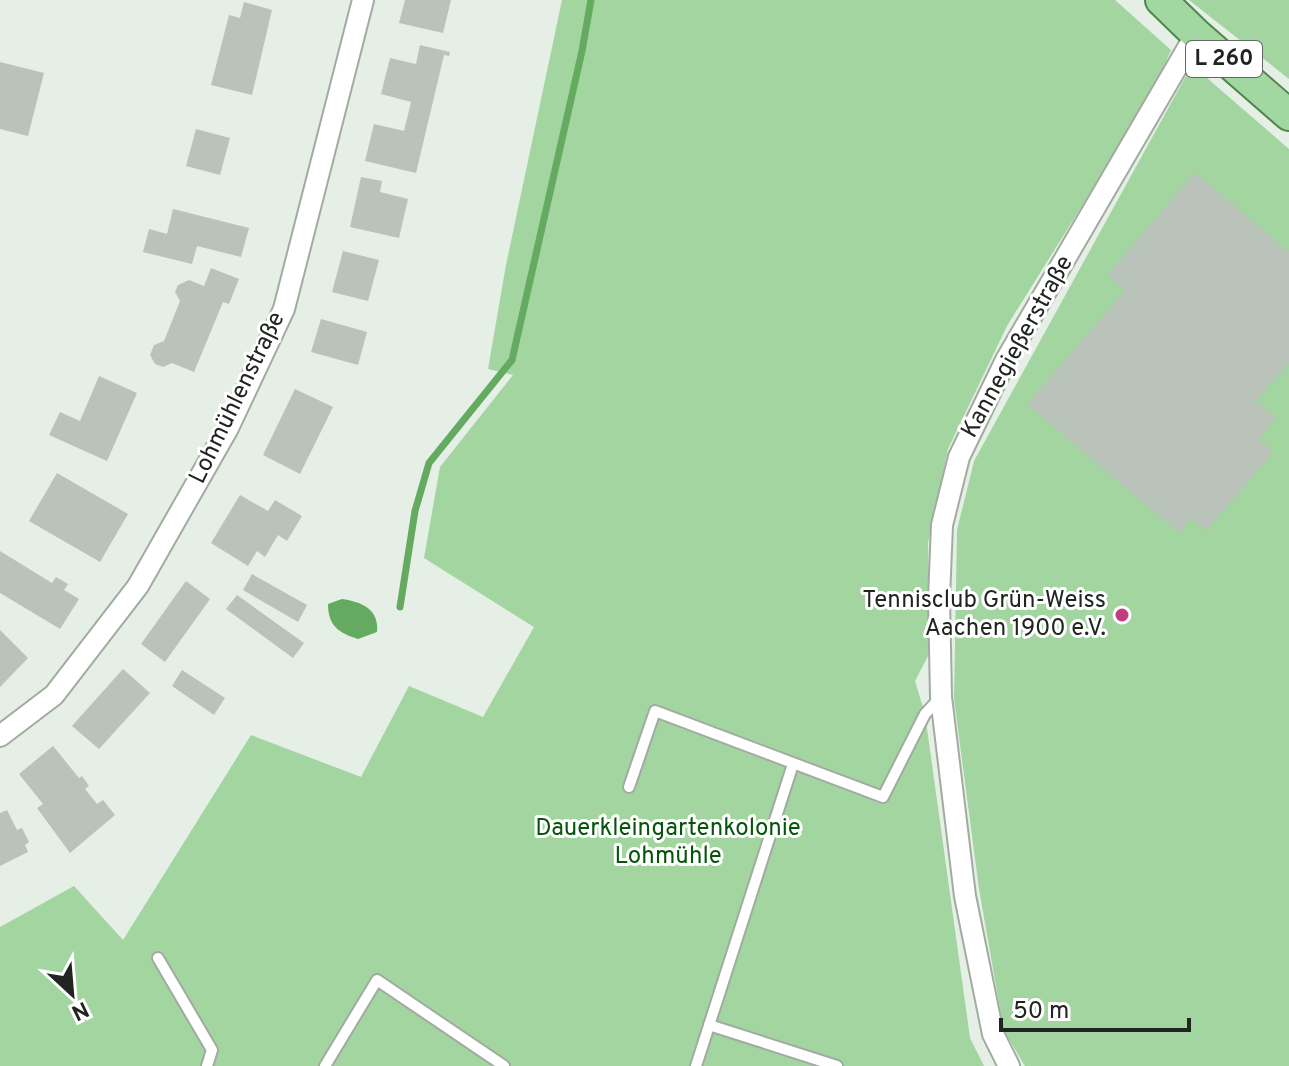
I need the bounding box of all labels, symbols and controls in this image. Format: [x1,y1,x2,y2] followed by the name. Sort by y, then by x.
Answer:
[1186,41,1262,77] road number: L 260
[955,250,1081,444] street label: Kannegießerstraße
[183,307,293,489] street label: Lohmühlenstraße
[862,586,1106,644] place label: Tennisclub Grün-Weiss Aachen 1900 e.V.
[1113,606,1131,624] marker: Tennisclub Grün-Weiss Aachen 1900 e.V.
[535,814,801,872] park label: Dauerkleingartenkolonie Lohmühle
[32,954,112,1034] north arrow
[1001,982,1189,1032] scale bar
[67,994,93,1025] text: N
[1013,997,1069,1027] text: 50 m

